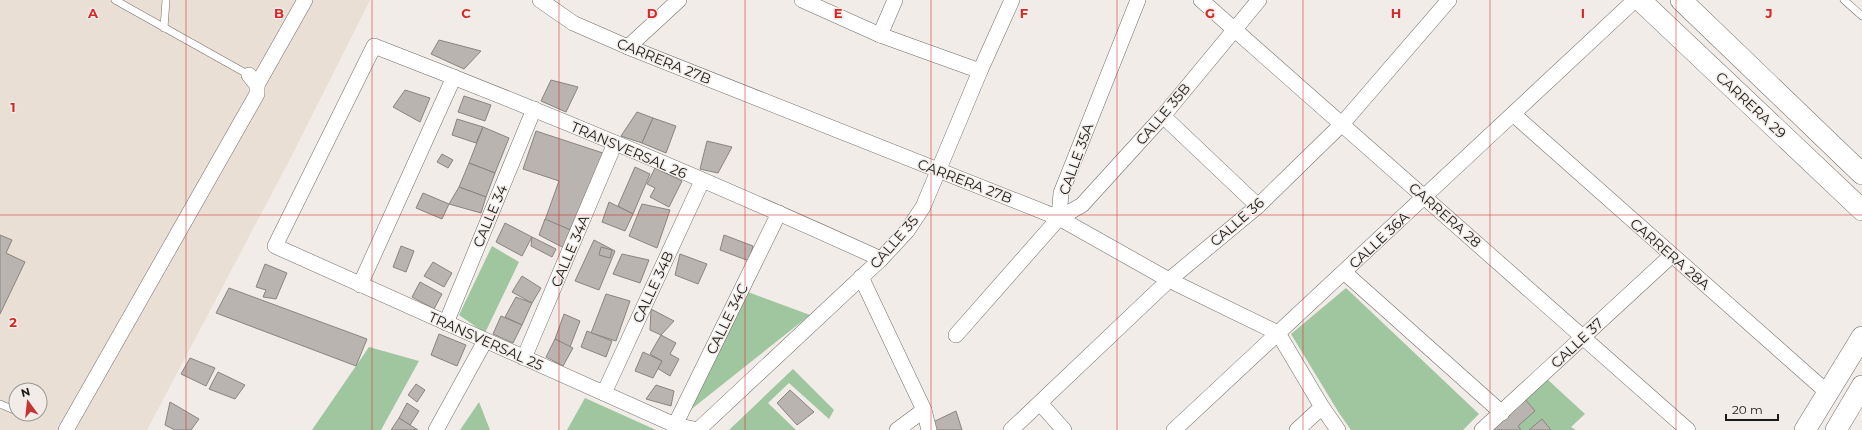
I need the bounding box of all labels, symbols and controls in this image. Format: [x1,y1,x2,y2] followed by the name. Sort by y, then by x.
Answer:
[87,5,99,21] text: A
[274,5,284,21] text: B
[461,5,471,21] text: C
[647,5,658,21] text: D
[834,5,843,21] text: E
[1020,5,1028,21] text: F
[1205,5,1215,21] text: G
[1391,5,1401,21] text: H
[1581,5,1585,21] text: I
[1764,5,1773,21] text: J
[614,34,714,88] street label: CARRERA 27B
[1712,68,1790,142] street label: CARRERA 29
[1132,79,1194,149] street label: CALLE 35B
[10,99,16,115] text: 1
[568,117,690,183] street label: TRANSVERSAL 26
[1055,120,1098,197] street label: CALLE 35A
[915,155,1015,207] street label: CARRERA 27B
[1405,179,1485,251] street label: CARRERA 28
[469,181,512,250] street label: CALLE 34
[1206,193,1268,250] street label: CALLE 36
[1345,207,1414,272] street label: CALLE 36A
[547,211,594,290] street label: CALLE 34A
[866,212,922,272] street label: CALLE 35
[1626,214,1714,294] street label: CARRERA 28A
[629,248,677,326] street label: CALLE 34B
[702,281,752,357] street label: CALLE 34C
[426,308,546,374] street label: TRANSVERSAL 25
[9,314,17,330] text: 2
[1547,314,1607,372] street label: CALLE 37
[8,382,48,422] north arrow
[19,384,32,400] text: N
[1726,396,1778,422] scale bar
[1732,402,1763,417] text: 20 m

